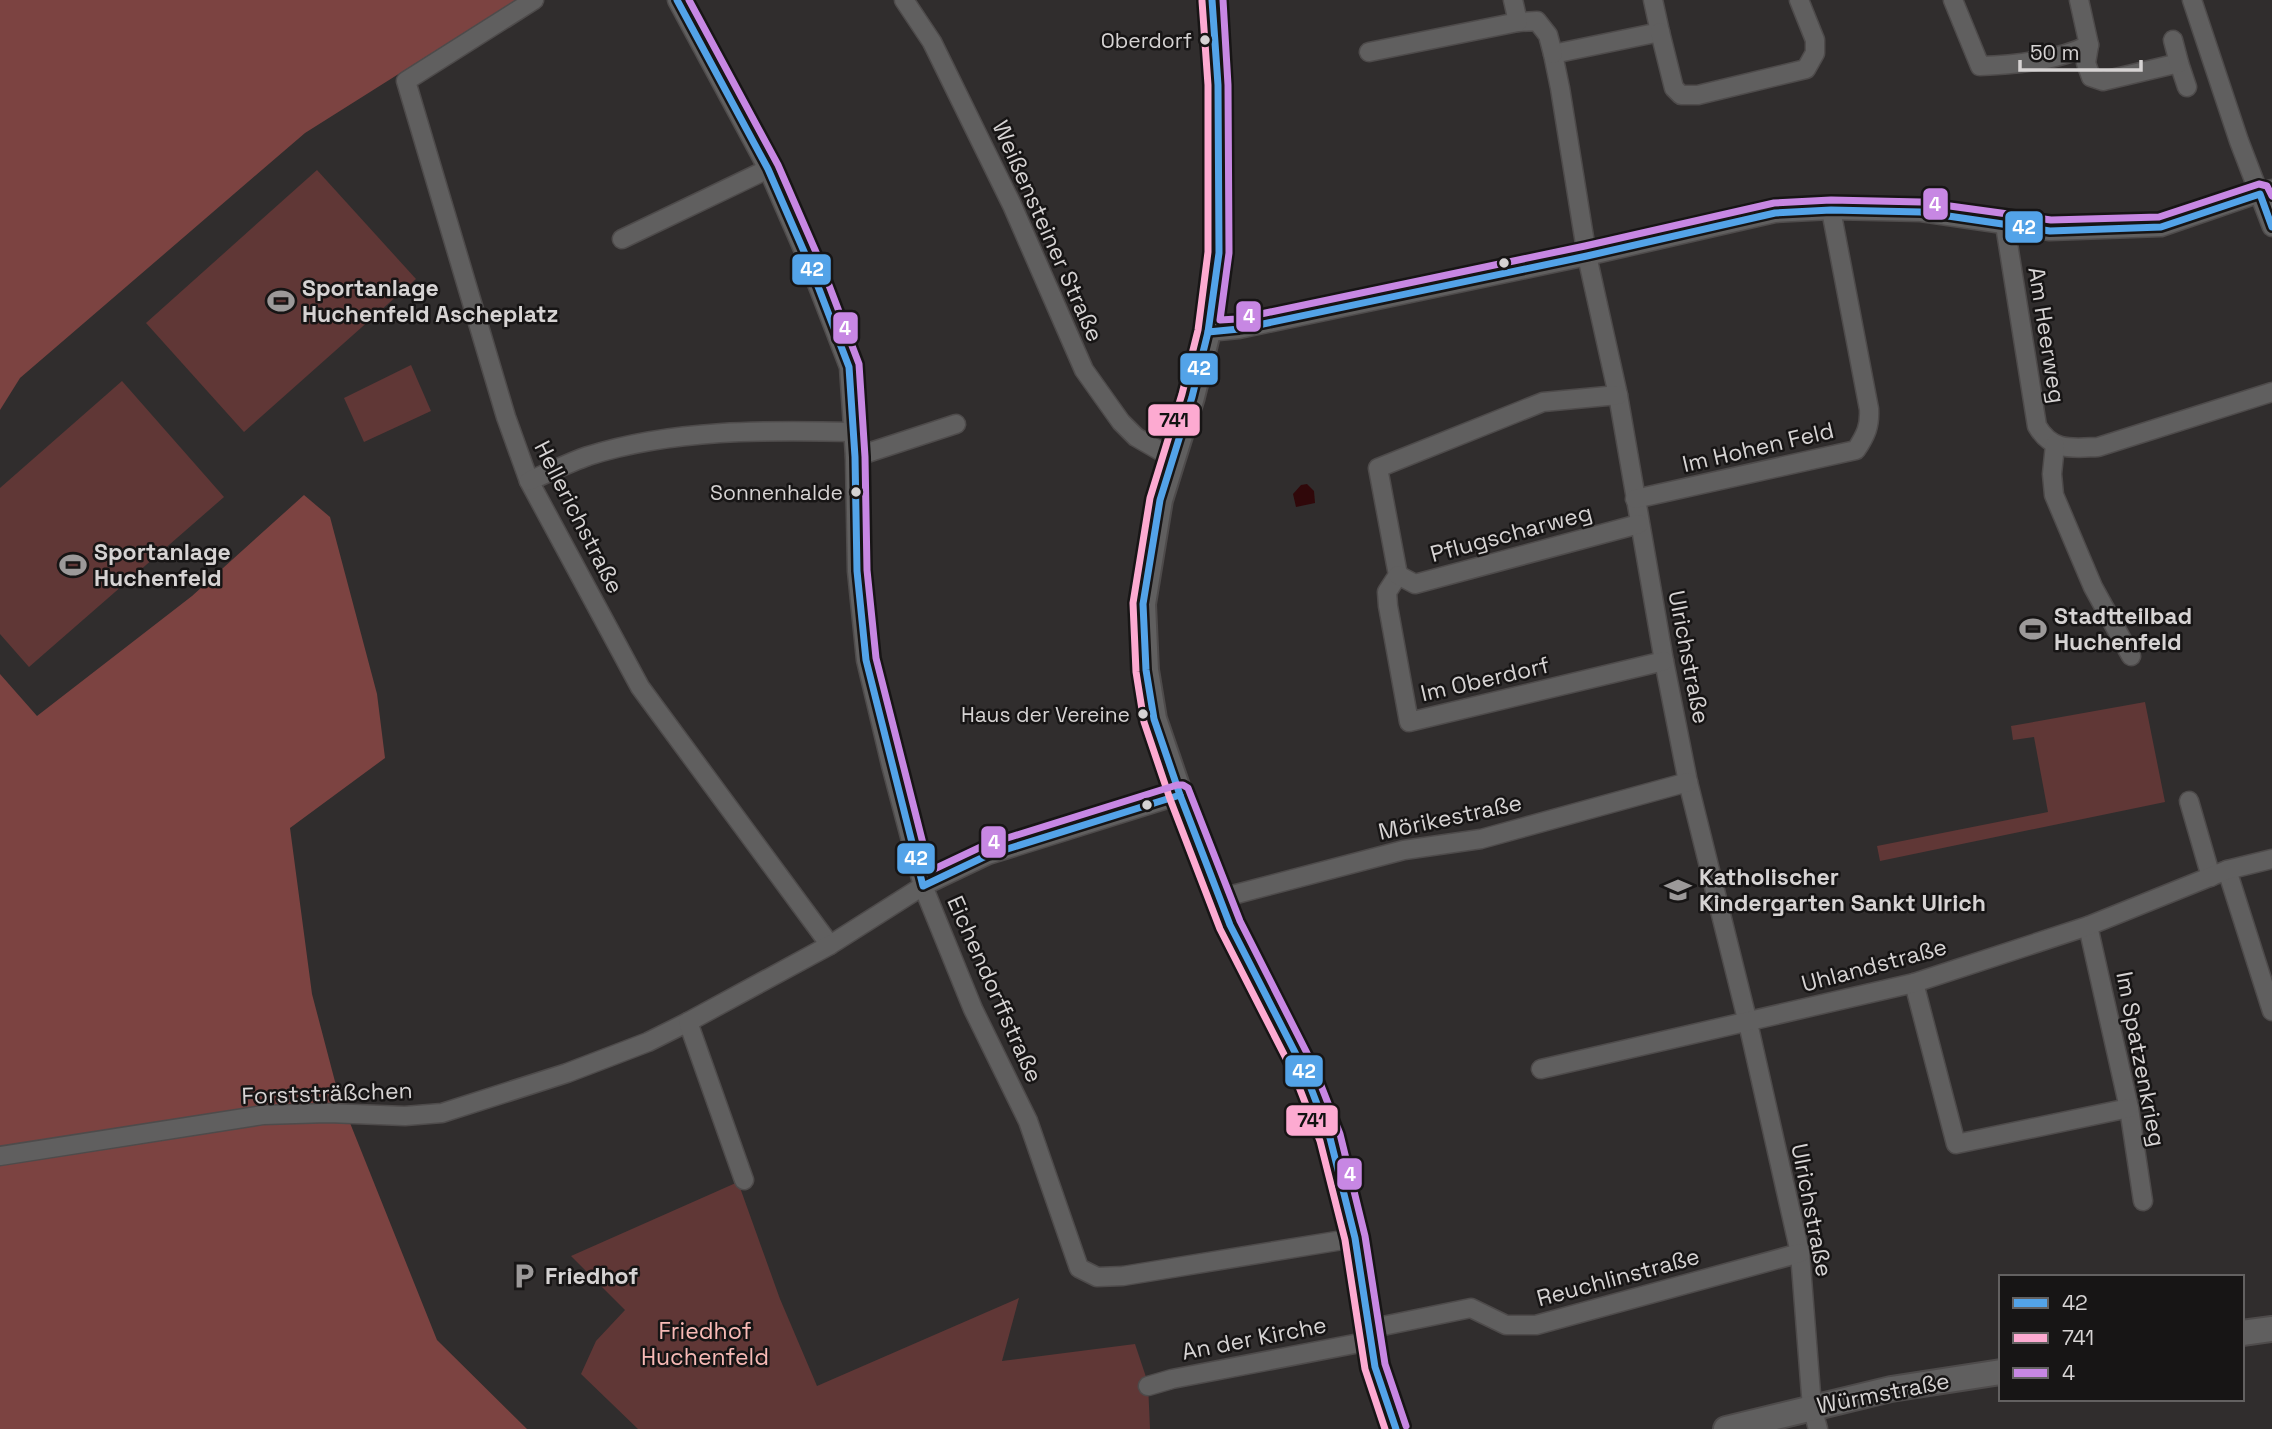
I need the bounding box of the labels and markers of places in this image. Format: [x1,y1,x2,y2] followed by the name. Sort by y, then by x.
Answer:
[1101,27,1192,54] place label: Oberdorf
[1198,33,1212,47] marker: Oberdorf
[1497,256,1511,270] unlabelled marker
[302,273,559,329] place label: Sportanlage Huchenfeld Ascheplatz
[266,286,296,316] sports icon: Sportanlage Huchenfeld Ascheplatz
[710,479,843,506] place label: Sonnenhalde
[849,485,863,499] marker: Sonnenhalde
[94,537,231,593] place label: Sportanlage Huchenfeld
[58,550,88,580] sports icon: Sportanlage Huchenfeld
[2054,601,2192,657] place label: Stadtteilbad Huchenfeld
[2018,614,2048,644] sports icon: Stadtteilbad Huchenfeld
[961,701,1130,728] place label: Haus der Vereine
[1136,707,1150,721] marker: Haus der Vereine
[1140,798,1154,812] unlabelled marker
[1699,862,1986,918] place label: Katholischer Kindergarten Sankt Ulrich
[1663,875,1693,905] school or university icon: Katholischer Kindergarten Sankt Ulrich
[509,1261,539,1291] parking icon: Friedhof
[545,1261,638,1291] place label: Friedhof

